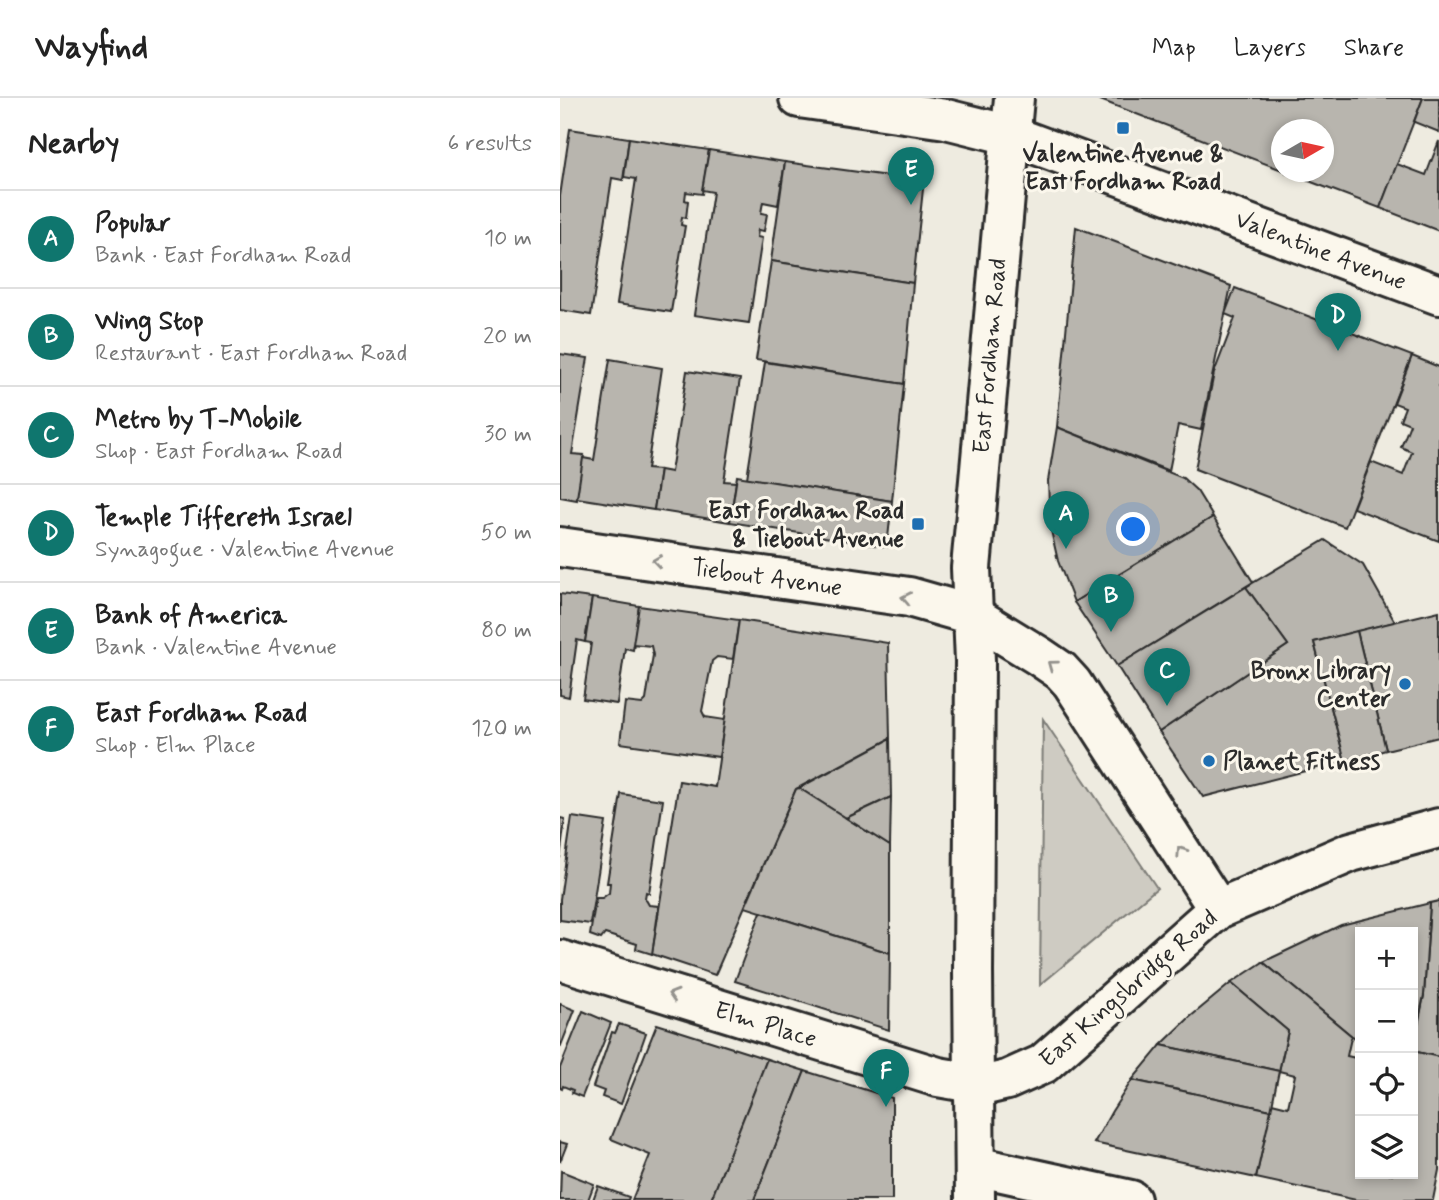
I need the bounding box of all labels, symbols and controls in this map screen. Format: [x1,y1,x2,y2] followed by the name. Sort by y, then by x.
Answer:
[35,26,148,70] text: Wayfind
[1152,33,1196,64] text: Map
[1234,33,1306,64] text: Layers
[1344,33,1404,64] text: Share
[1271,119,1334,182] north arrow
[1115,120,1131,136] marker: Valentine Avenue & East Fordham Road
[28,124,119,163] text: Nearby
[448,129,532,159] text: 6 results
[1022,139,1224,198] place label: Valentine Avenue & East Fordham Road
[888,147,934,205] pin: E
[1230,205,1410,298] street label: Valentine Avenue
[95,207,171,241] text: Popular
[43,224,59,254] text: A
[484,224,532,254] text: 10 m
[95,241,351,271] text: Bank · East Fordham Road
[967,257,1014,455] street label: East Fordham Road
[1315,293,1361,351] pin: D
[95,305,203,339] text: Wing Stop
[44,322,58,352] text: B
[483,322,532,352] text: 20 m
[95,339,407,369] text: Restaurant · East Fordham Road
[95,403,302,437] text: Metro by T-Mobile
[43,420,59,450] text: C
[484,420,532,450] text: 30 m
[95,437,343,467] text: Shop · East Fordham Road
[1043,491,1089,549] pin: A
[708,496,904,555] place label: East Fordham Road & Tiebout Avenue
[95,501,352,535] text: Temple Tiffereth Israel
[1116,512,1150,546] your location
[910,516,926,532] marker: East Fordham Road & Tiebout Avenue
[43,518,59,548] text: D
[481,518,532,548] text: 50 m
[95,535,394,565] text: Synagogue · Valentine Avenue
[690,553,844,604] street label: Tiebout Avenue
[651,554,663,569] one-way arrow
[1088,574,1134,632] pin: B
[900,591,912,606] one-way arrow
[95,599,287,633] text: Bank of America
[44,616,58,646] text: E
[481,616,532,646] text: 80 m
[95,633,337,663] text: Bank · Valentine Avenue
[1144,648,1190,706] pin: C
[1251,656,1391,715] place label: Bronx Library Center
[1047,661,1060,673] one-way arrow
[1397,676,1413,692] marker: Bronx Library Center
[95,697,307,731] text: East Fordham Road
[45,714,57,744] text: F
[471,714,532,744] text: 120 m
[95,731,256,761] text: Shop · Elm Place
[1223,747,1381,778] place label: Planet Fitness
[1201,753,1217,769] marker: Planet Fitness
[1177,846,1190,859] one-way arrow
[1033,903,1227,1077] street label: East Kingsbridge Road
[1355,927,1418,1179] map controls
[1355,927,1418,990] button: +
[667,988,679,1003] one-way arrow
[1355,990,1418,1053] button: −
[711,995,820,1056] street label: Elm Place
[863,1049,909,1107] pin: F
[1355,1053,1418,1116] button: locate
[1355,1116,1418,1179] button: layers

